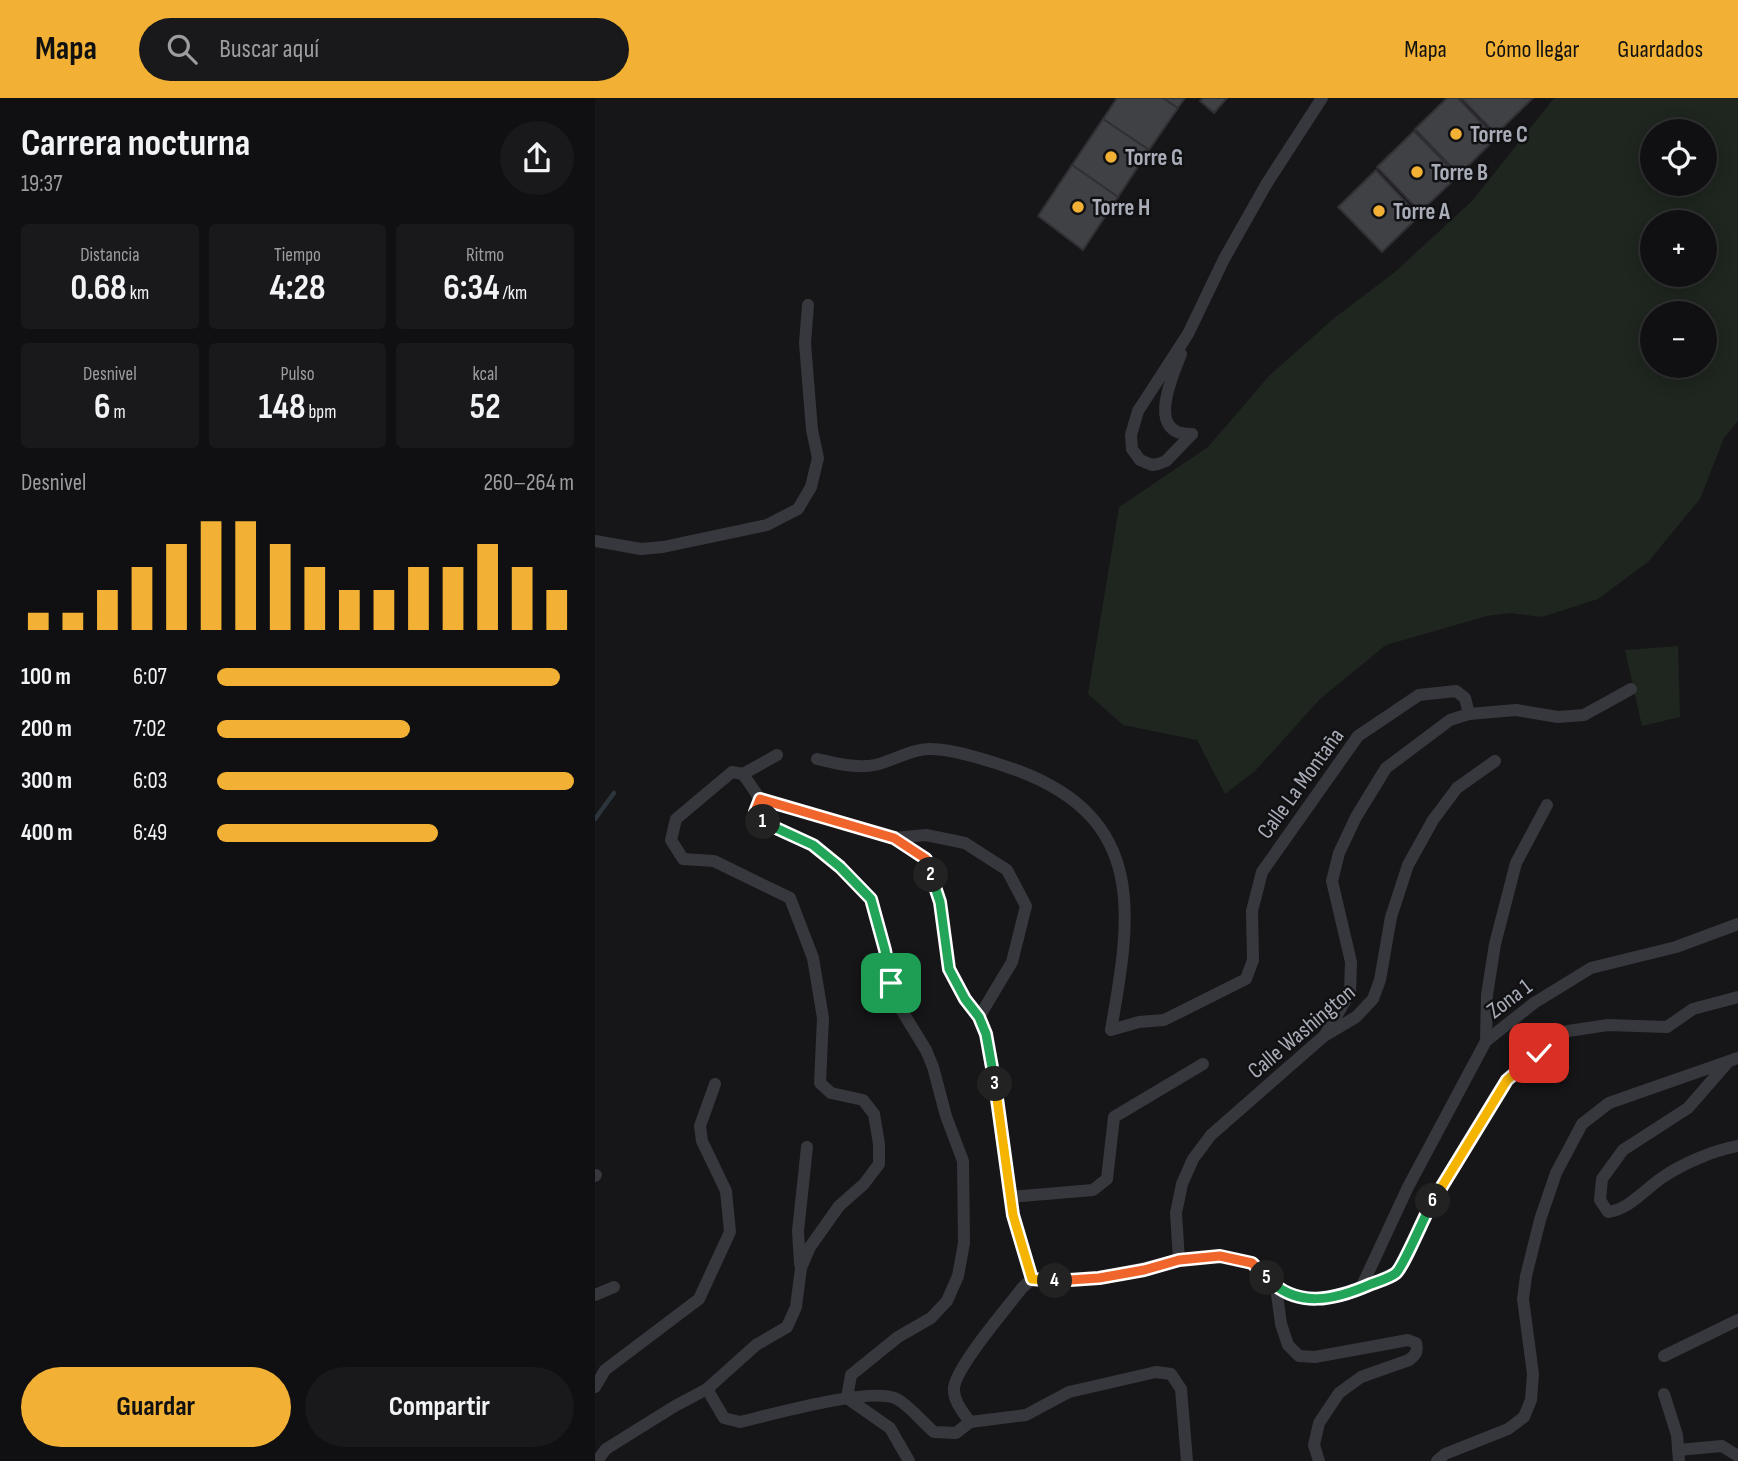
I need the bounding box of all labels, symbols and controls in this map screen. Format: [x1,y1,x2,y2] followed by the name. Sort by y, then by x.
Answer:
[139,18,629,81] search box
[35,29,97,69] text: Mapa
[163,30,201,68] icon: search
[219,34,319,65] text: Buscar aquí
[1404,35,1447,64] text: Mapa
[1485,35,1579,64] text: Cómo llegar
[1617,35,1703,64] text: Guardados
[1640,119,1717,378] map controls
[1640,119,1717,196] button: locate
[21,121,250,166] text: Carrera nocturna
[500,121,574,195] button: share
[1470,121,1528,149] place label: Torre C
[1448,126,1464,142] marker: Torre C
[1125,144,1183,172] place label: Torre G
[1103,149,1119,165] marker: Torre G
[1431,159,1488,187] place label: Torre B
[1409,164,1425,180] marker: Torre B
[21,170,62,198] text: 19:37
[1092,194,1150,222] place label: Torre H
[1393,198,1451,226] place label: Torre A
[1070,199,1086,215] marker: Torre H
[1371,203,1387,219] marker: Torre A
[1640,210,1717,287] button: +
[80,244,139,267] text: Distancia
[274,244,321,267] text: Tiempo
[466,244,504,267] text: Ritmo
[71,267,127,310] text: 0.68
[270,267,325,310] text: 4:28
[443,267,499,310] text: 6:34
[127,282,149,305] text: km
[499,282,527,305] text: /km
[1640,301,1717,378] button: −
[83,363,137,386] text: Desnivel
[280,363,315,386] text: Pulso
[473,363,498,386] text: kcal
[94,386,110,429] text: 6
[259,386,305,429] text: 148
[470,386,501,429] text: 52
[110,401,126,424] text: m
[305,401,336,424] text: bpm
[21,469,86,497] text: Desnivel
[483,469,574,497] text: 260–264 m
[21,663,71,691] text: 100 m
[133,663,167,691] text: 6:07
[21,715,72,743] text: 200 m
[133,715,166,743] text: 7:02
[1251,723,1350,844] street label: Calle La Montaña
[21,767,72,795] text: 300 m
[133,767,167,795] text: 6:03
[745,804,781,840] pin: 1
[759,810,766,833] text: 1
[21,819,72,847] text: 400 m
[133,819,167,847] text: 6:49
[913,858,949,892] pin: 2
[926,863,935,886] text: 2
[861,953,921,1013] pin
[872,964,910,1002] icon: arrive
[1482,973,1538,1025] street label: Zona 1
[1242,979,1361,1085] street label: Calle Washington
[1509,1023,1569,1083] pin
[1520,1034,1558,1072] icon: check
[977,1066,1013,1102] pin: 3
[990,1072,999,1095] text: 3
[1415,1184,1451,1218] pin: 6
[1428,1189,1437,1212] text: 6
[1249,1260,1285,1296] pin: 5
[1037,1264,1072,1298] pin: 4
[1262,1266,1271,1289] text: 5
[1050,1269,1059,1292] text: 4
[21,1367,291,1447] button: Guardar
[305,1367,574,1447] button: Compartir

